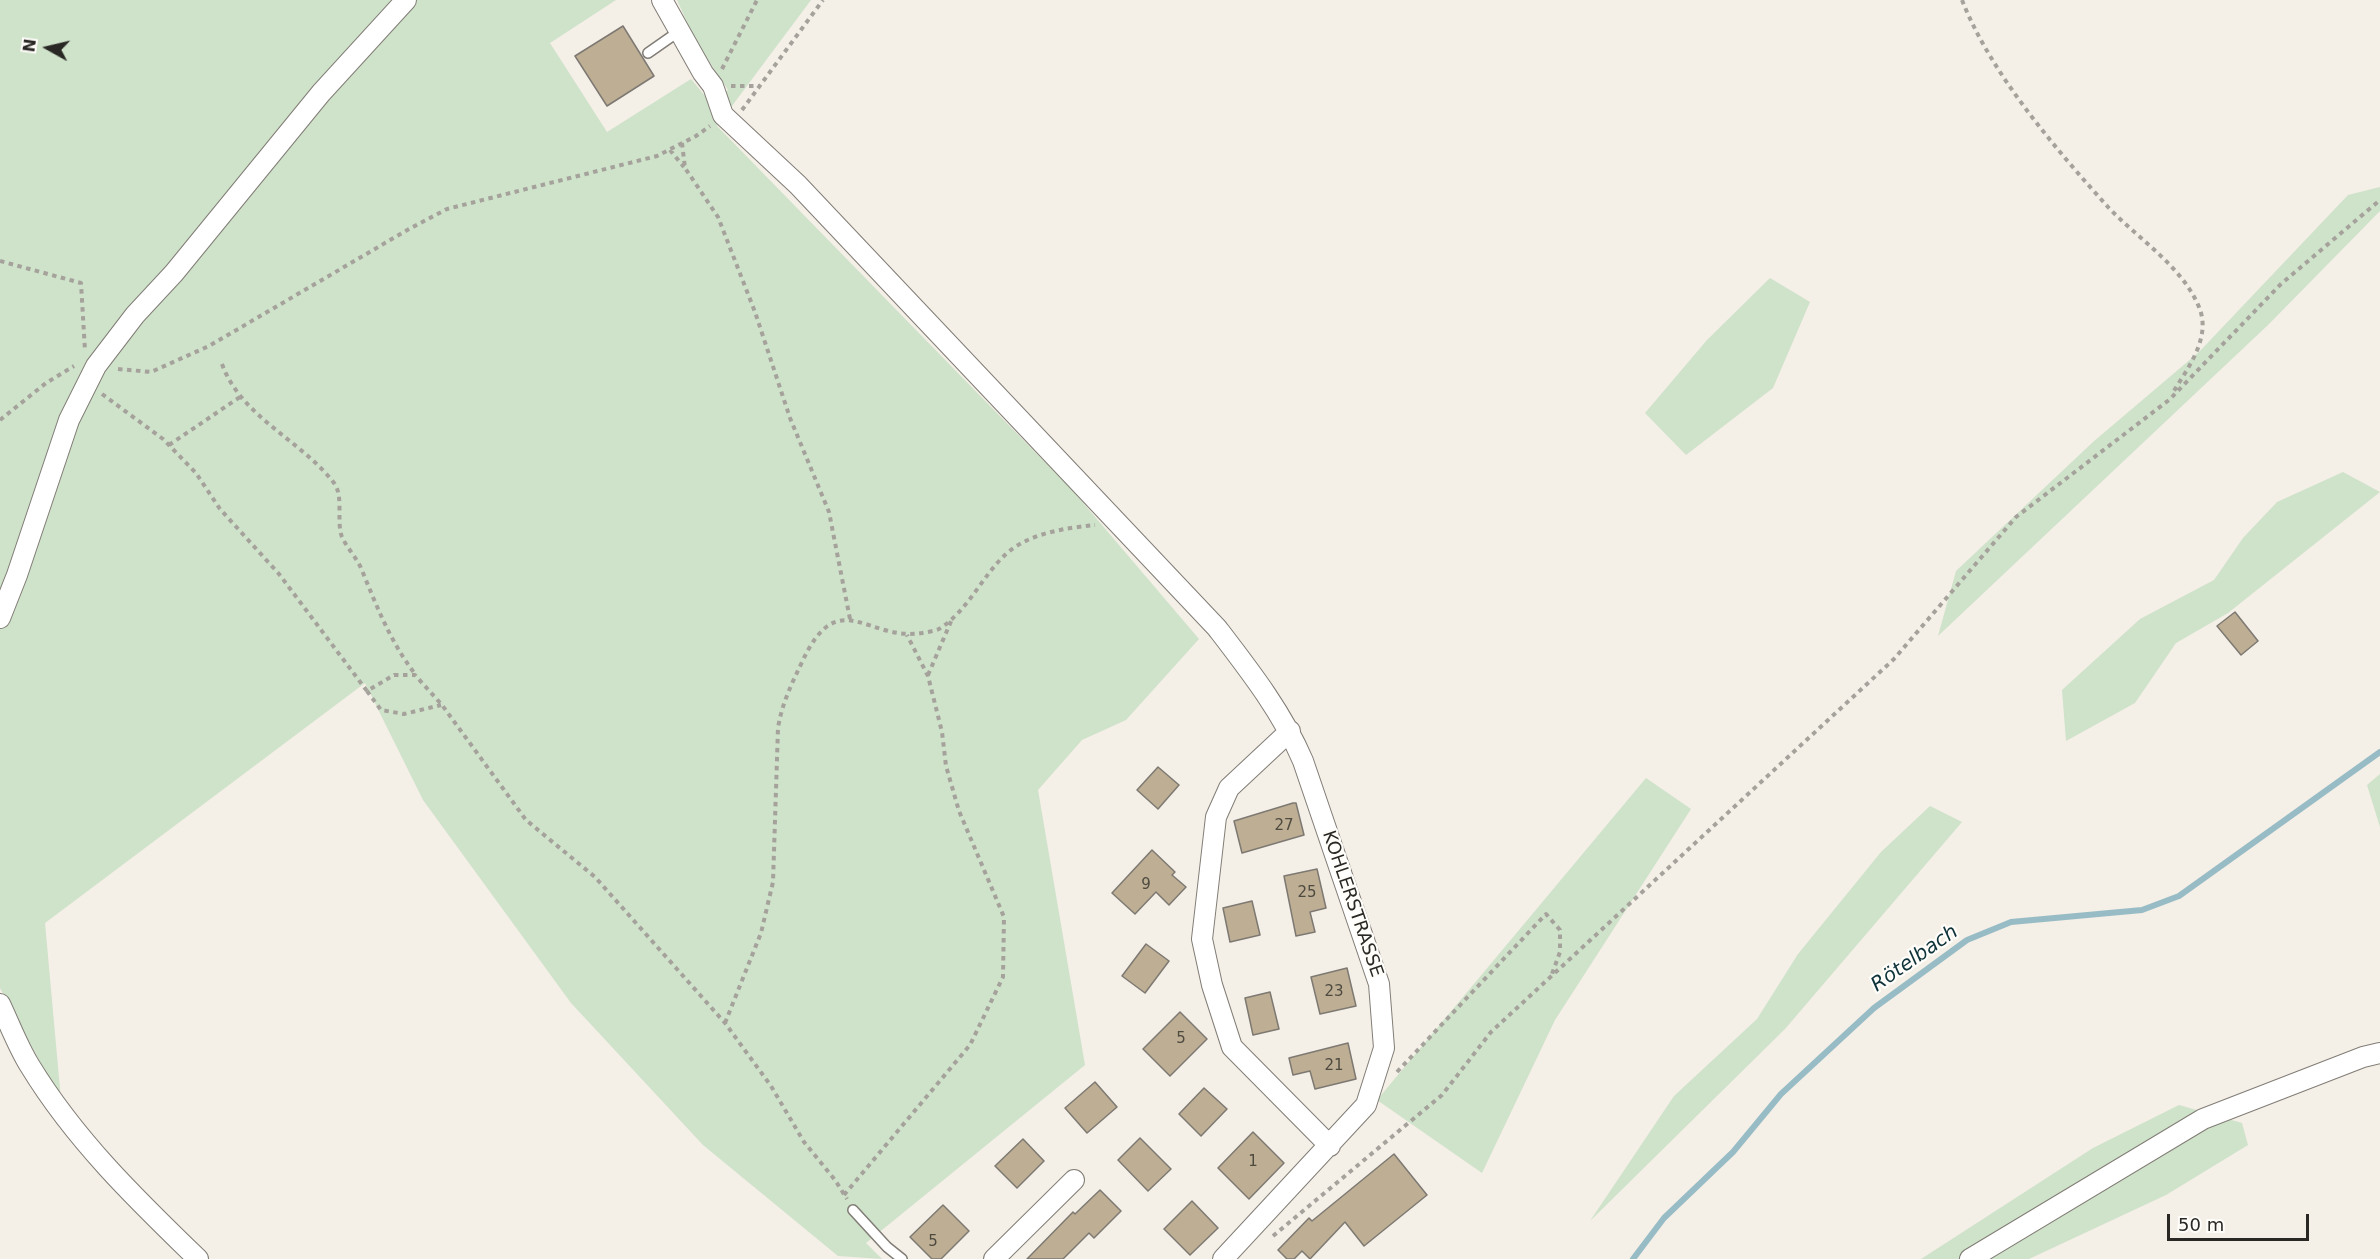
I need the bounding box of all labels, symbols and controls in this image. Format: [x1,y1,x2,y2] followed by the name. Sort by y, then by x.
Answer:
[18,18,78,78] north arrow
[19,37,40,53] text: N
[1274,817,1294,835] house number: 27
[1317,828,1387,980] street label: KOHLERSTRASSE
[1141,876,1151,894] house number: 9
[1297,884,1317,902] house number: 25
[1867,920,1963,998] water label: Rötelbach
[1324,983,1344,1001] house number: 23
[1176,1030,1186,1048] house number: 5
[1324,1057,1344,1075] house number: 21
[1248,1153,1258,1171] house number: 1
[2170,1202,2312,1240] scale bar
[2178,1214,2224,1235] text: 50 m
[928,1233,938,1251] house number: 5

